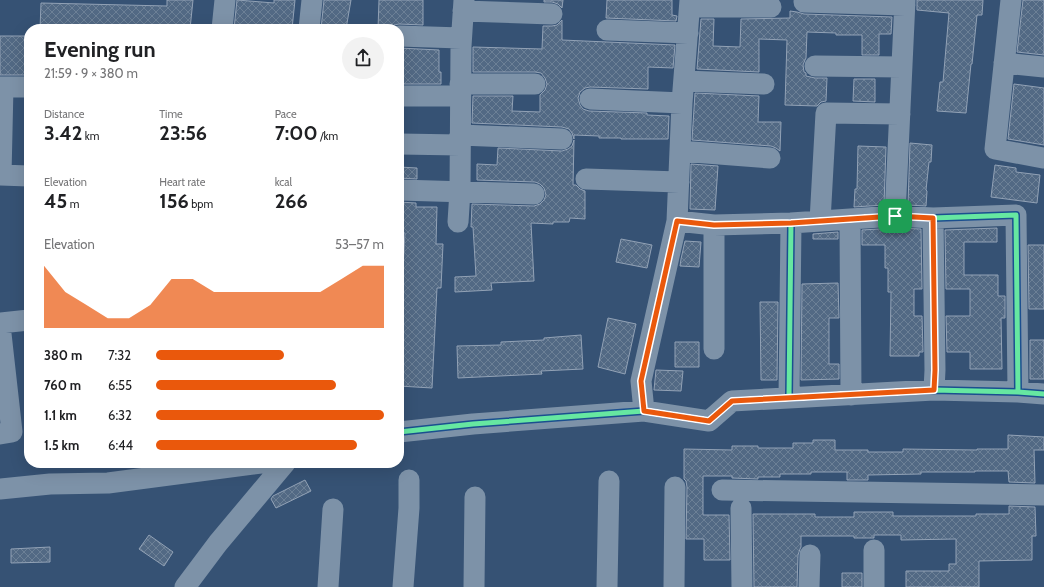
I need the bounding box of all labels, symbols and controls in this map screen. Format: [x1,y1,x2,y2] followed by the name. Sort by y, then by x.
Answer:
[44,36,156,63] text: Evening run
[342,37,384,79] button: share
[44,65,138,81] text: 21:59 · 9 × 380 m
[44,107,85,121] text: Distance
[159,107,183,121] text: Time
[275,107,297,121] text: Pace
[44,121,82,145] text: 3.42
[159,121,207,145] text: 23:56
[275,121,318,145] text: 7:00
[82,129,99,143] text: km
[318,129,338,143] text: /km
[44,175,87,189] text: Elevation
[159,175,205,189] text: Heart rate
[275,175,292,189] text: kcal
[44,189,67,213] text: 45
[159,189,189,213] text: 156
[275,189,308,213] text: 266
[67,197,79,211] text: m
[189,197,213,211] text: bpm
[878,199,912,233] pin
[884,205,906,227] icon: arrive
[44,236,95,252] text: Elevation
[335,236,384,252] text: 53–57 m
[44,347,82,363] text: 380 m
[108,347,131,363] text: 7:32
[44,377,81,393] text: 760 m
[108,377,132,393] text: 6:55
[44,407,77,423] text: 1.1 km
[108,407,132,423] text: 6:32
[44,437,79,453] text: 1.5 km
[108,437,133,453] text: 6:44

